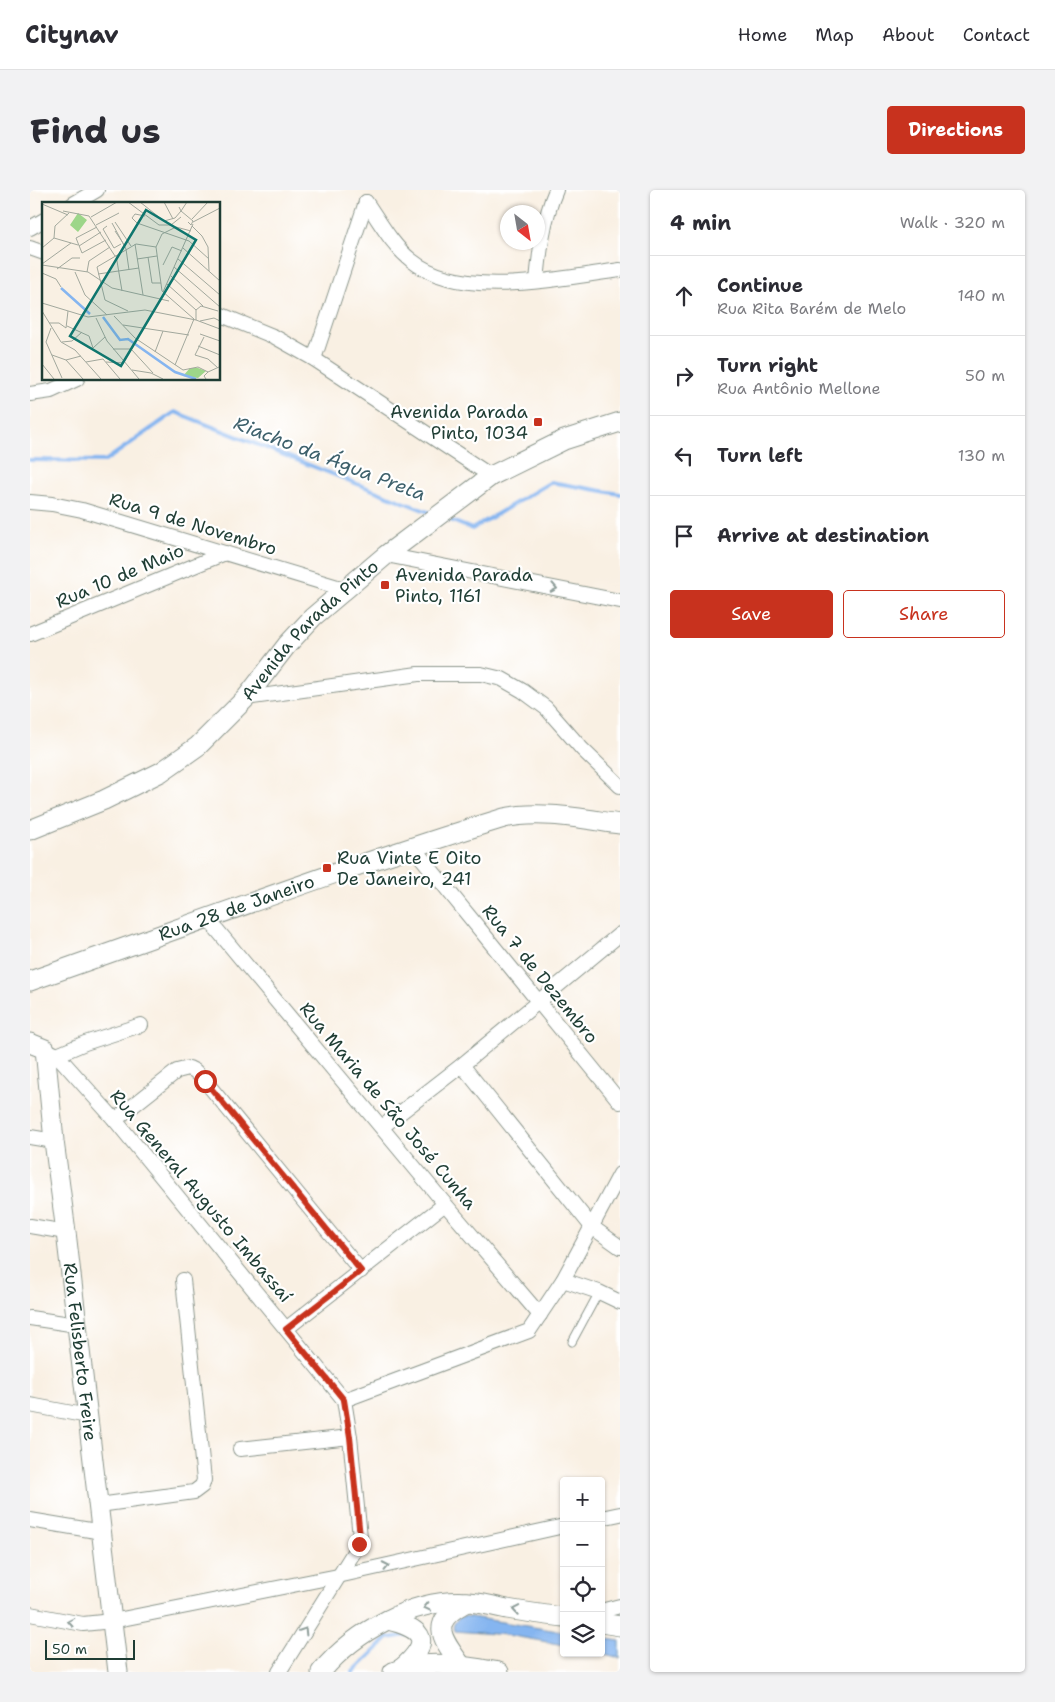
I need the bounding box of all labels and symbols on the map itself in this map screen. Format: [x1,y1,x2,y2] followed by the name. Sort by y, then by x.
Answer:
[42,202,220,380] inset map
[500,205,545,250] north arrow
[390,400,528,445] place label: Avenida Parada Pinto, 1034
[230,409,430,507] water label: Riacho da Água Preta
[532,416,544,428] marker: Avenida Parada Pinto, 1034
[106,487,280,561] street label: Rua 9 de Novembro
[52,538,188,614] street label: Rua 10 de Maio
[236,554,384,706] street label: Avenida Parada Pinto
[395,563,533,608] place label: Avenida Parada Pinto, 1161
[379,579,391,591] marker: Avenida Parada Pinto, 1161
[550,583,558,593] one-way arrow
[337,846,482,891] place label: Rua Vinte E Oito De Janeiro, 241
[321,862,333,874] marker: Rua Vinte E Oito De Janeiro, 241
[155,869,318,947] street label: Rua 28 de Janeiro
[477,900,603,1048] street label: Rua 7 de Dezembro
[294,997,482,1215] street label: Rua Maria de São José Cunha
[194,1070,217,1093] route start
[105,1084,297,1308] street label: Rua General Augusto Imbassaí
[58,1261,103,1442] street label: Rua Felisberto Freire
[348,1533,371,1556] route end
[381,1561,390,1572] one-way arrow
[423,1601,432,1612] one-way arrow
[511,1606,520,1616] one-way arrow
[67,1617,75,1627] one-way arrow
[298,1627,308,1636] one-way arrow
[45,1637,135,1660] scale bar

